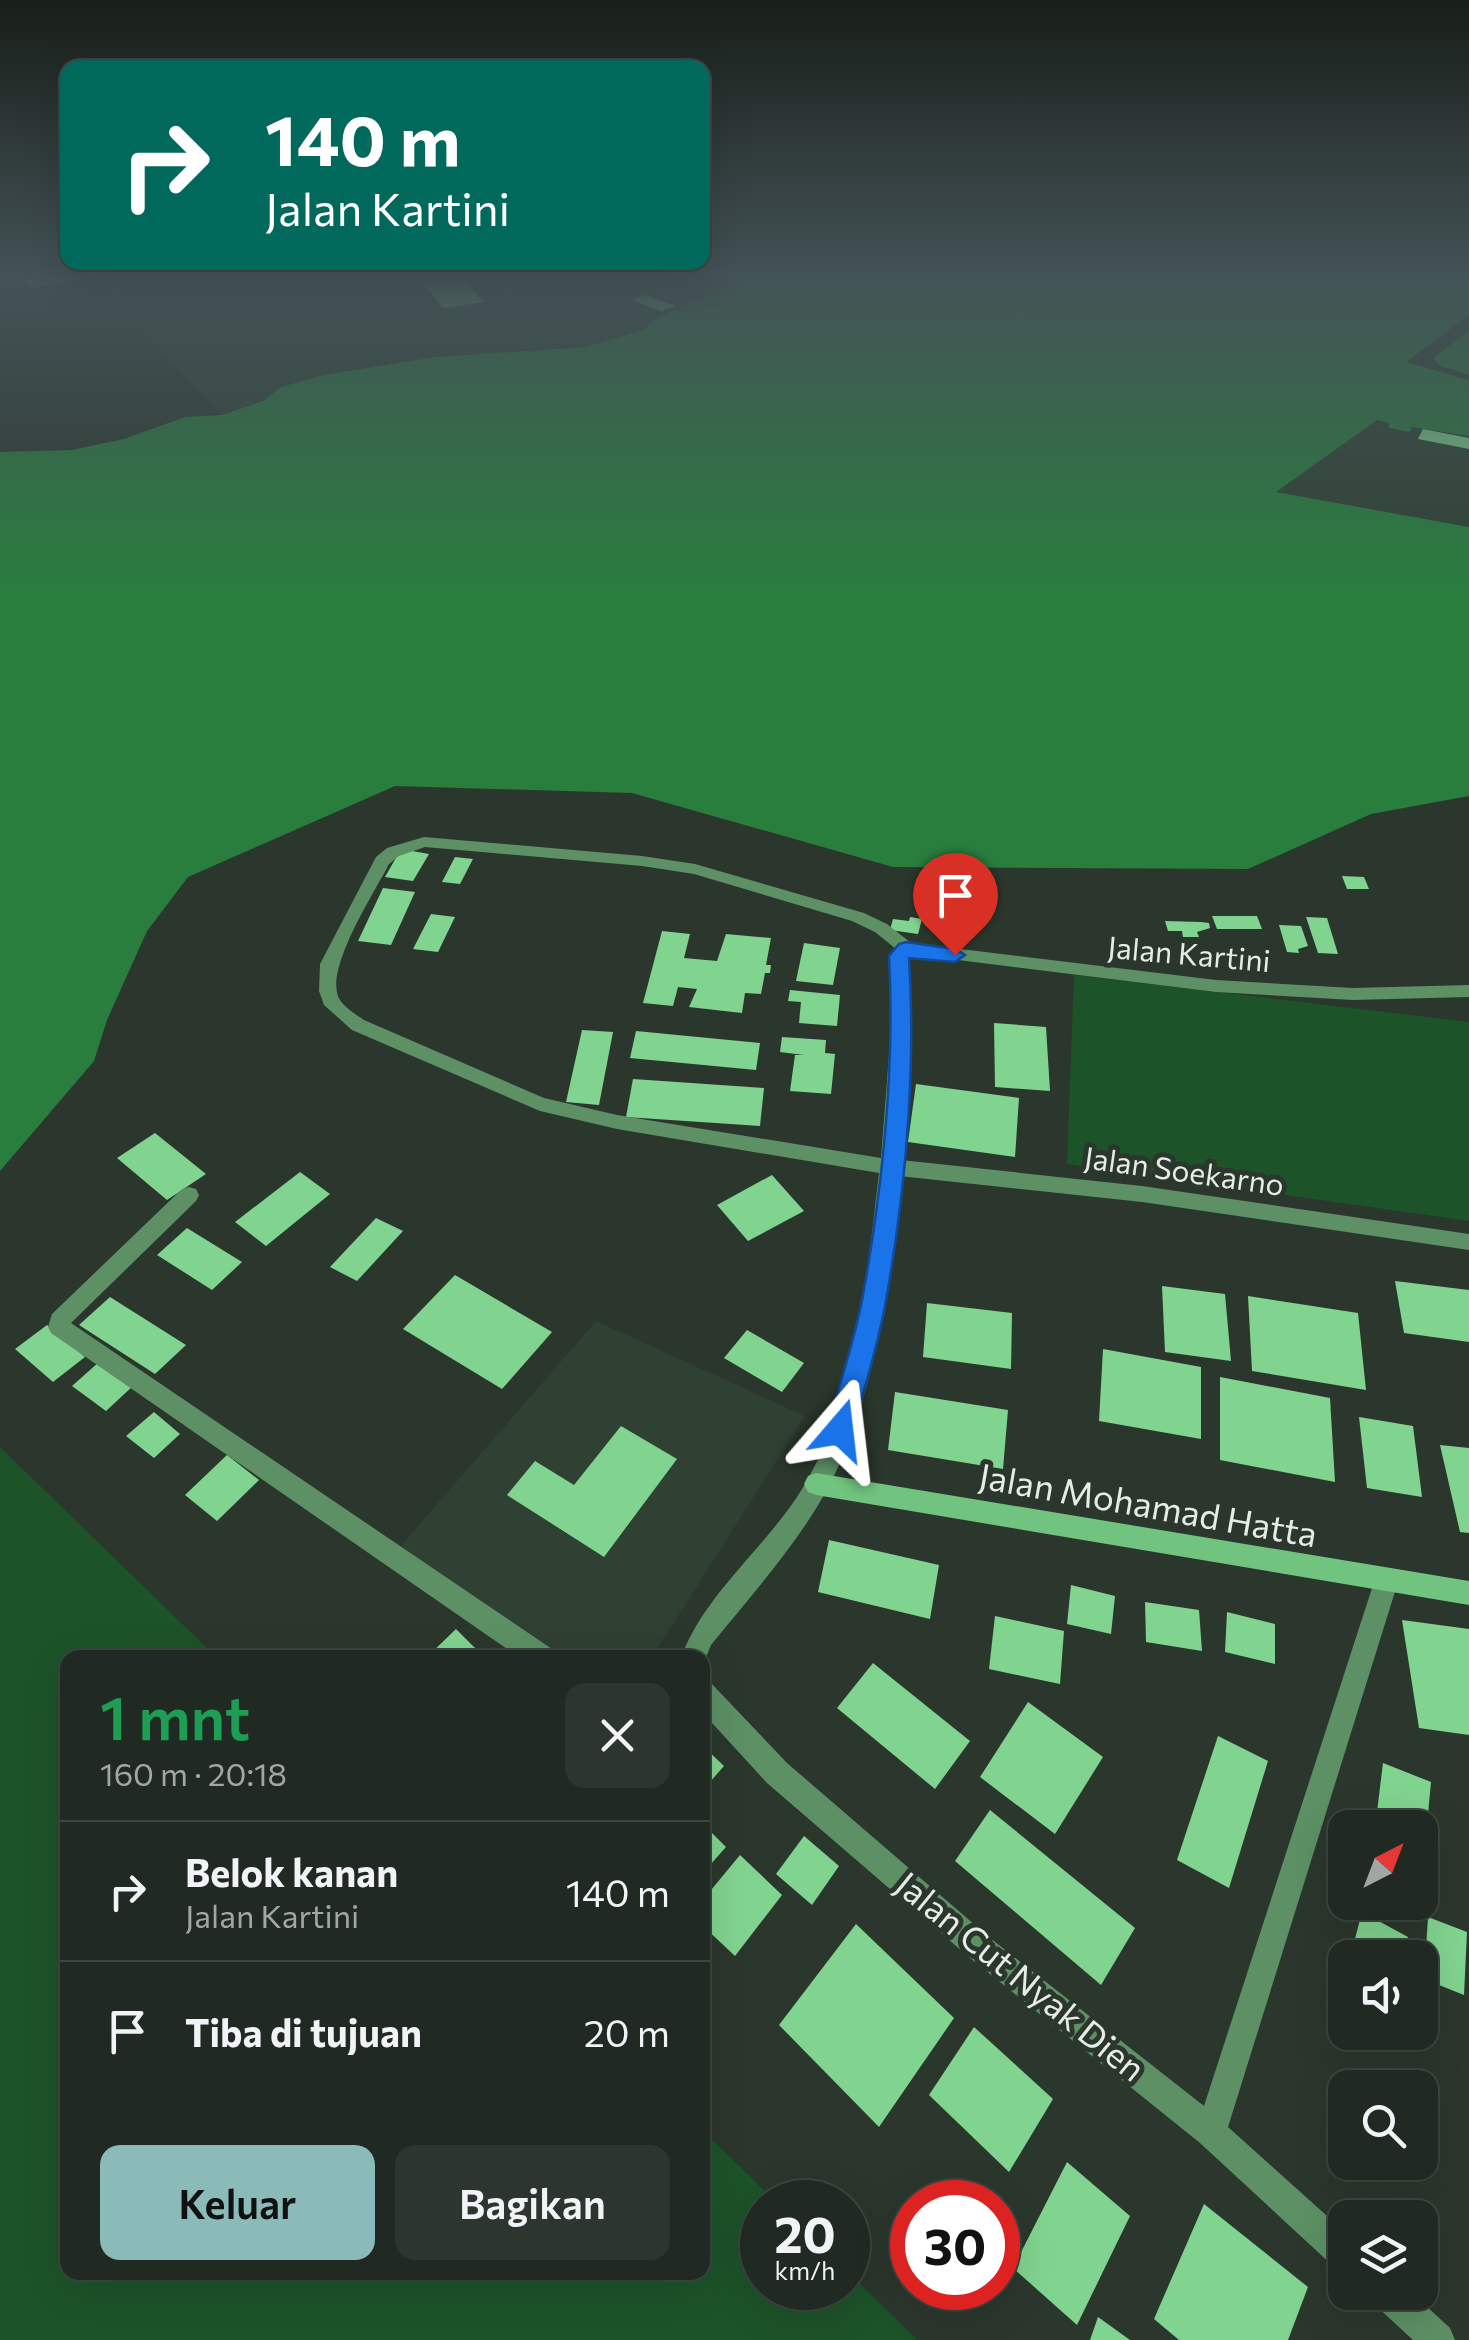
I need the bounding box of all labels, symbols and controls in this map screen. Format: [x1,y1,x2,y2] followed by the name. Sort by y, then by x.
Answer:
[265,95,461,180] text: 140 m
[100,100,230,230] icon: right
[265,180,510,235] text: Jalan Kartini
[913,853,998,956] pin
[928,868,983,923] icon: arrive
[1106,927,1272,978] street label: Jalan Kartini
[1082,1137,1286,1202] street label: Jalan Soekarno
[788,1378,892,1482] position arrow
[976,1453,1321,1554] street label: Jalan Mohamad Hatta
[100,1679,250,1752] text: 1 mnt
[565,1683,670,1788] button: close
[100,1753,287,1793] text: 160 m · 20:18
[1328,1810,1438,1920] north arrow
[1328,1810,1438,2310] map controls
[185,1848,398,1895] text: Belok kanan
[888,1861,1155,2089] street label: Jalan Cut Nyak Dien
[100,1864,155,1919] icon: right
[566,1868,670,1915] text: 140 m
[185,1895,359,1935] text: Jalan Kartini
[1328,1940,1438,2050] button: sound
[100,2004,155,2059] icon: arrive
[185,2008,422,2055] text: Tiba di tujuan
[584,2008,670,2055] text: 20 m
[1328,2070,1438,2180] button: search
[100,2145,375,2260] button: Keluar
[395,2145,670,2260] button: Bagikan
[890,2180,1020,2310] speed limit sign: 30
[1328,2200,1438,2310] button: layers
[774,2202,836,2263] text: 20
[775,2255,835,2285] text: km/h

